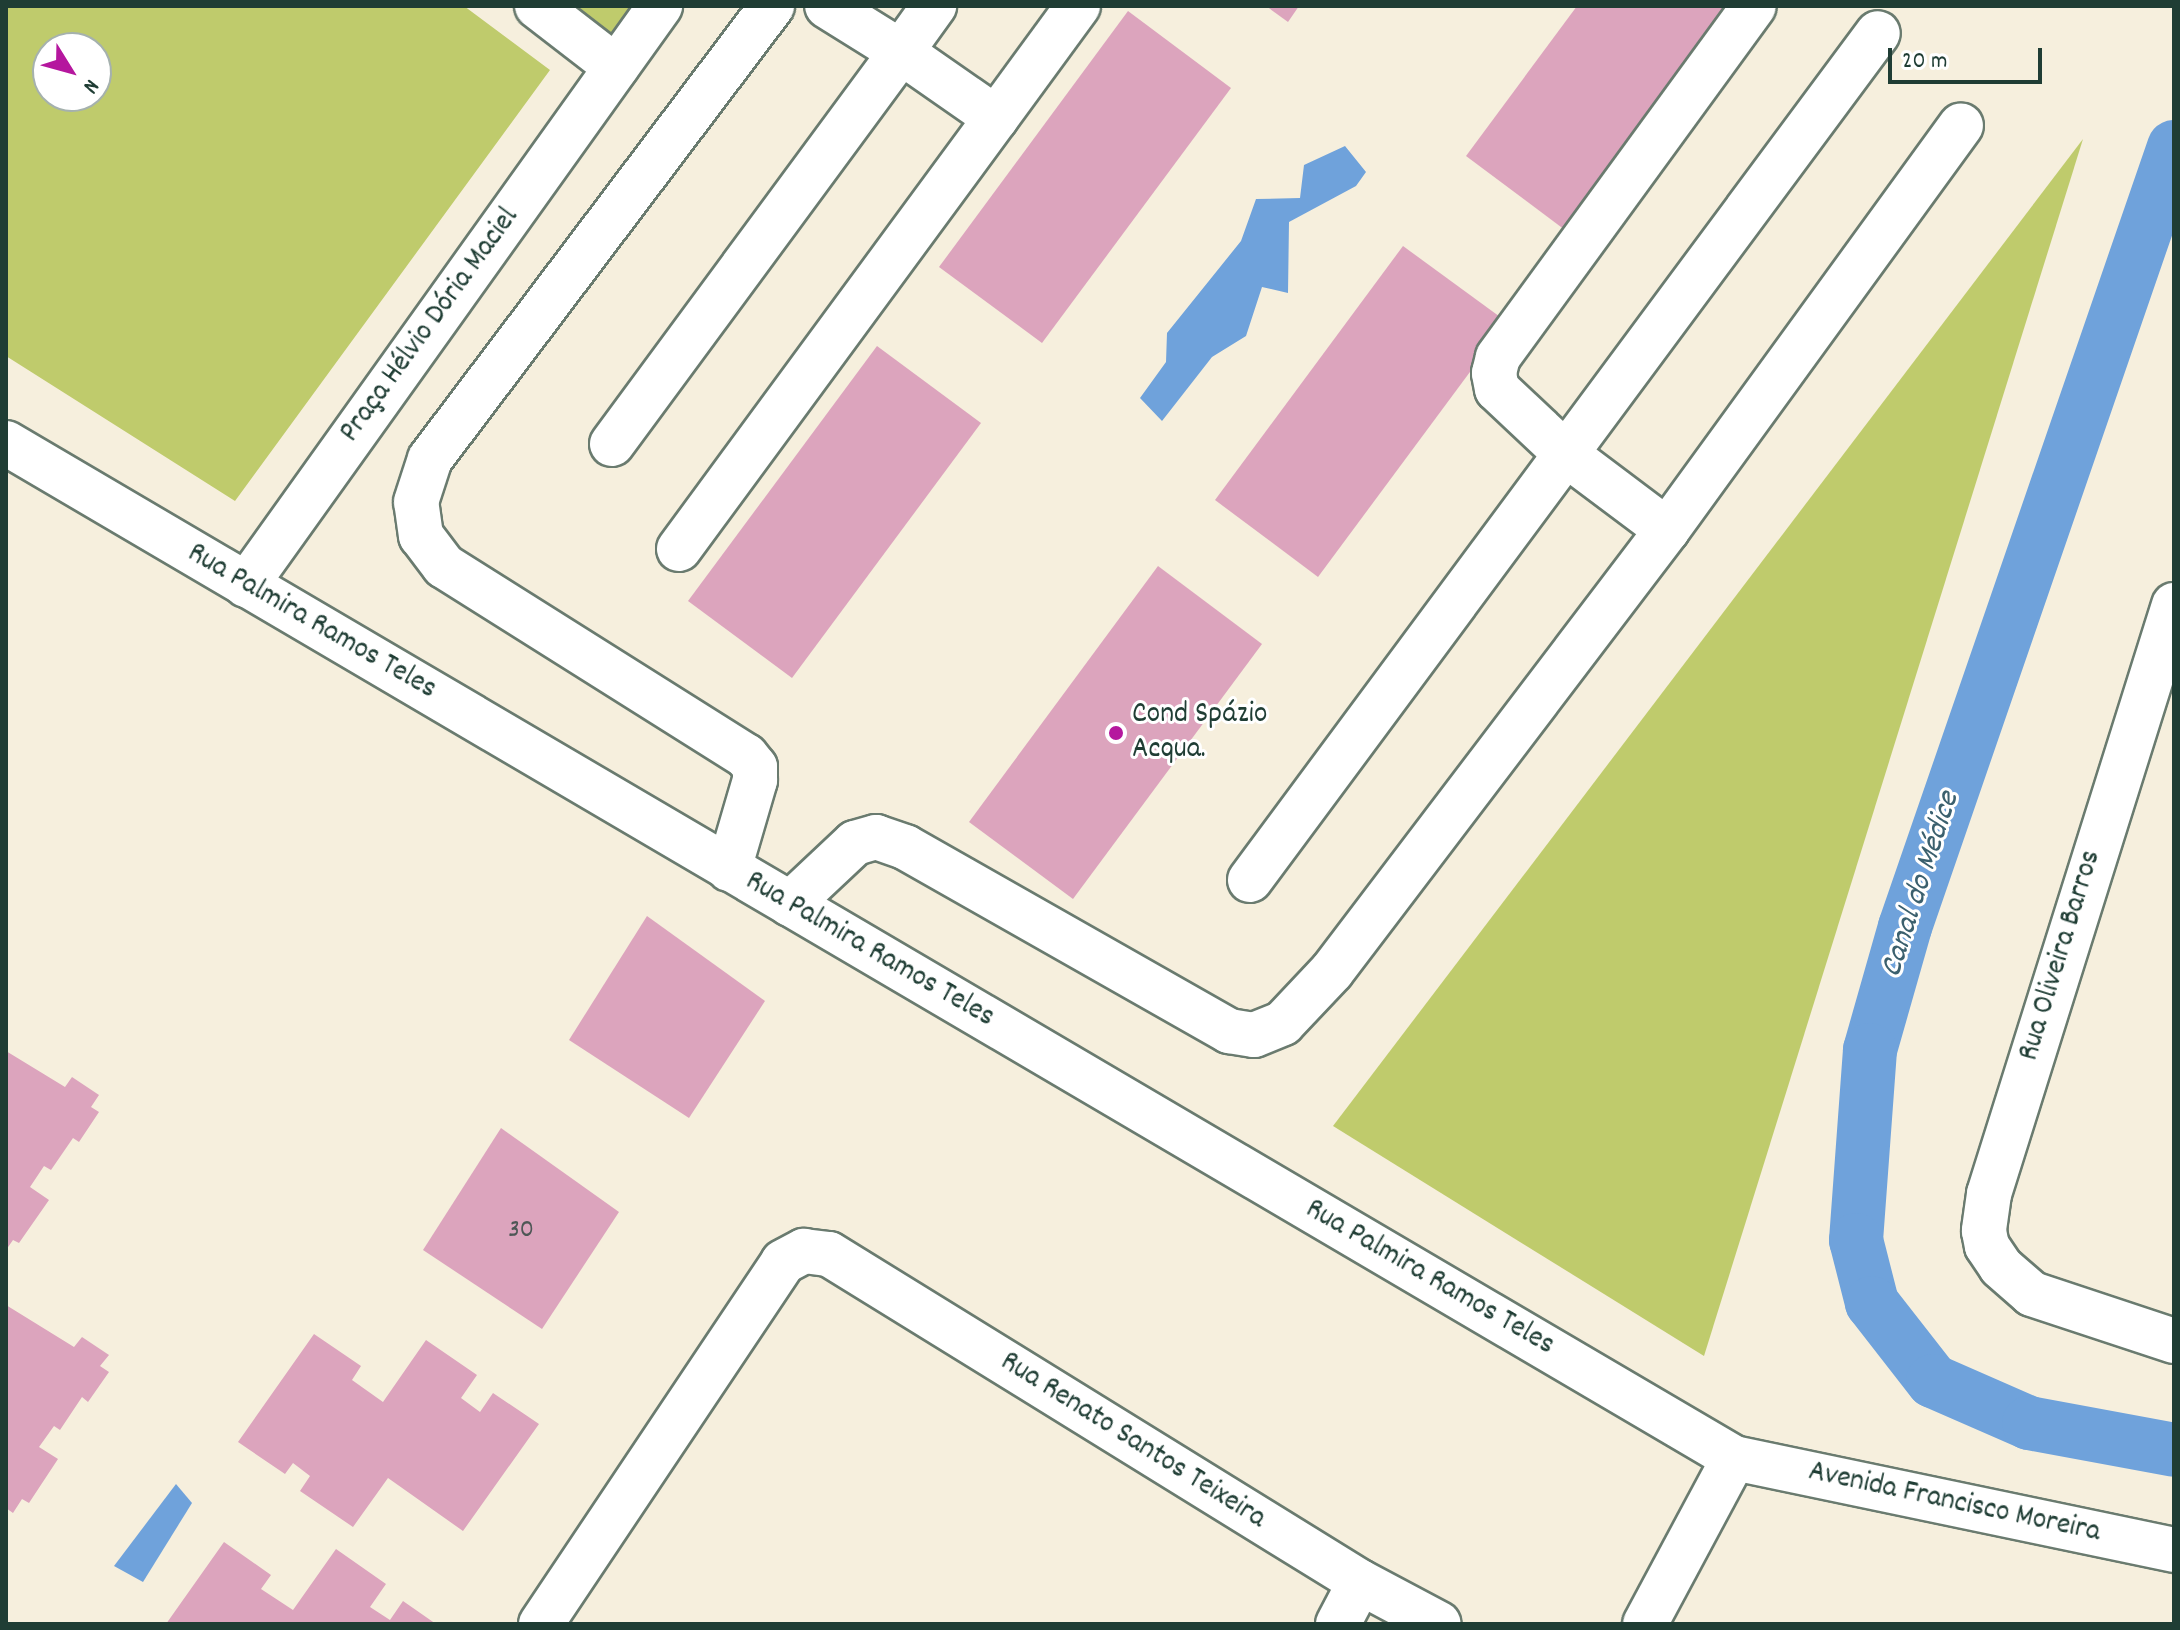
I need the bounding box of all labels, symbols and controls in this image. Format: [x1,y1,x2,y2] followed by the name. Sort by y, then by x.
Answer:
[32,32,112,112] north arrow
[1892,32,2046,82] scale bar
[1902,45,1948,79] text: 20 m
[74,72,106,99] text: N
[334,202,528,450] street label: Praça Hélvio Dória Maciel
[180,537,442,709] street label: Rua Palmira Ramos Teles
[1132,698,1267,768] place label: Cond Spázio Acqua.
[1107,724,1125,742] marker: Cond Spázio Acqua.
[1874,788,1970,982] water label: Canal do Médice
[2013,846,2111,1066] street label: Rua Oliveira Barros
[738,865,1000,1037] street label: Rua Palmira Ramos Teles
[1298,1193,1560,1365] street label: Rua Palmira Ramos Teles
[508,1215,534,1247] house number: 30
[993,1346,1271,1538] street label: Rua Renato Santos Teixeira
[1805,1455,2103,1553] street label: Avenida Francisco Moreira

